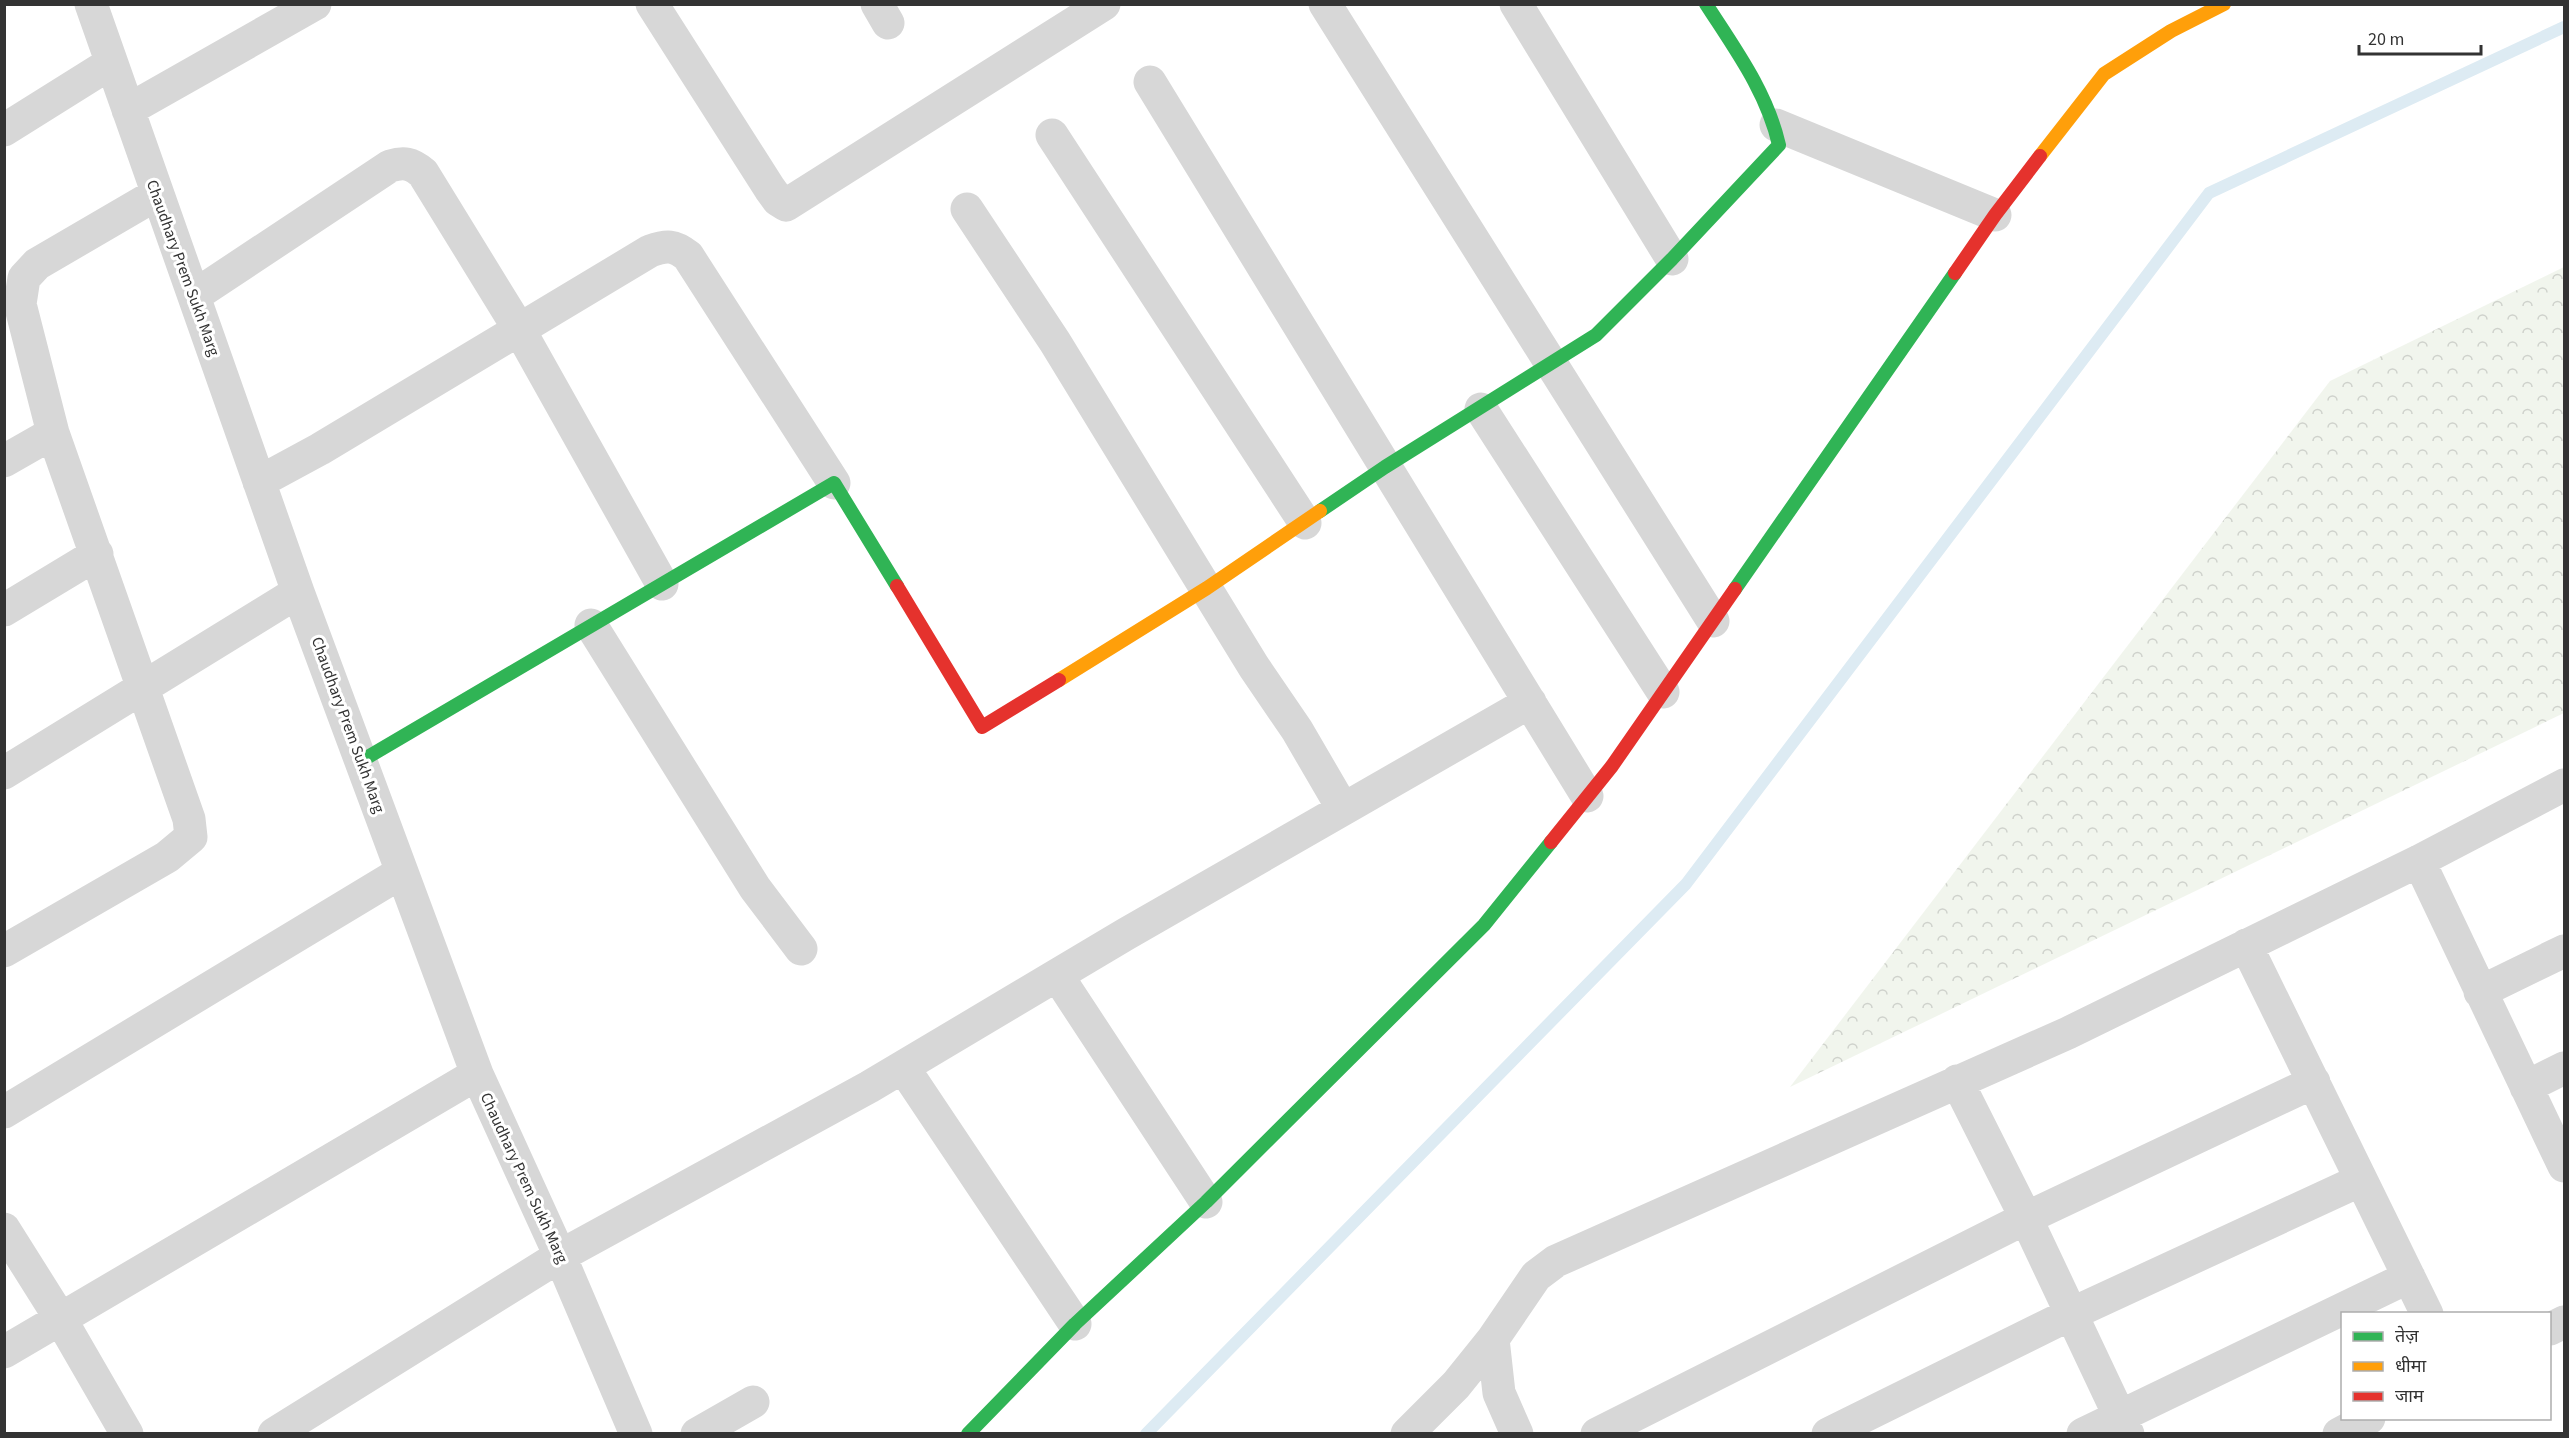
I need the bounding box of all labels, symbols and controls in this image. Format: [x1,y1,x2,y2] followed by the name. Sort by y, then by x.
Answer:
[2359,18,2480,56] scale bar
[2368,27,2404,52] text: 20 m
[141,177,225,359] street label: Chaudhary Prem Sukh Marg
[306,634,390,816] street label: Chaudhary Prem Sukh Marg
[475,1089,573,1267] street label: Chaudhary Prem Sukh Marg
[2341,1312,2551,1420] legend
[2395,1324,2419,1349] text: तेज़
[2395,1354,2426,1379] text: धीमा
[2395,1384,2425,1409] text: जाम

